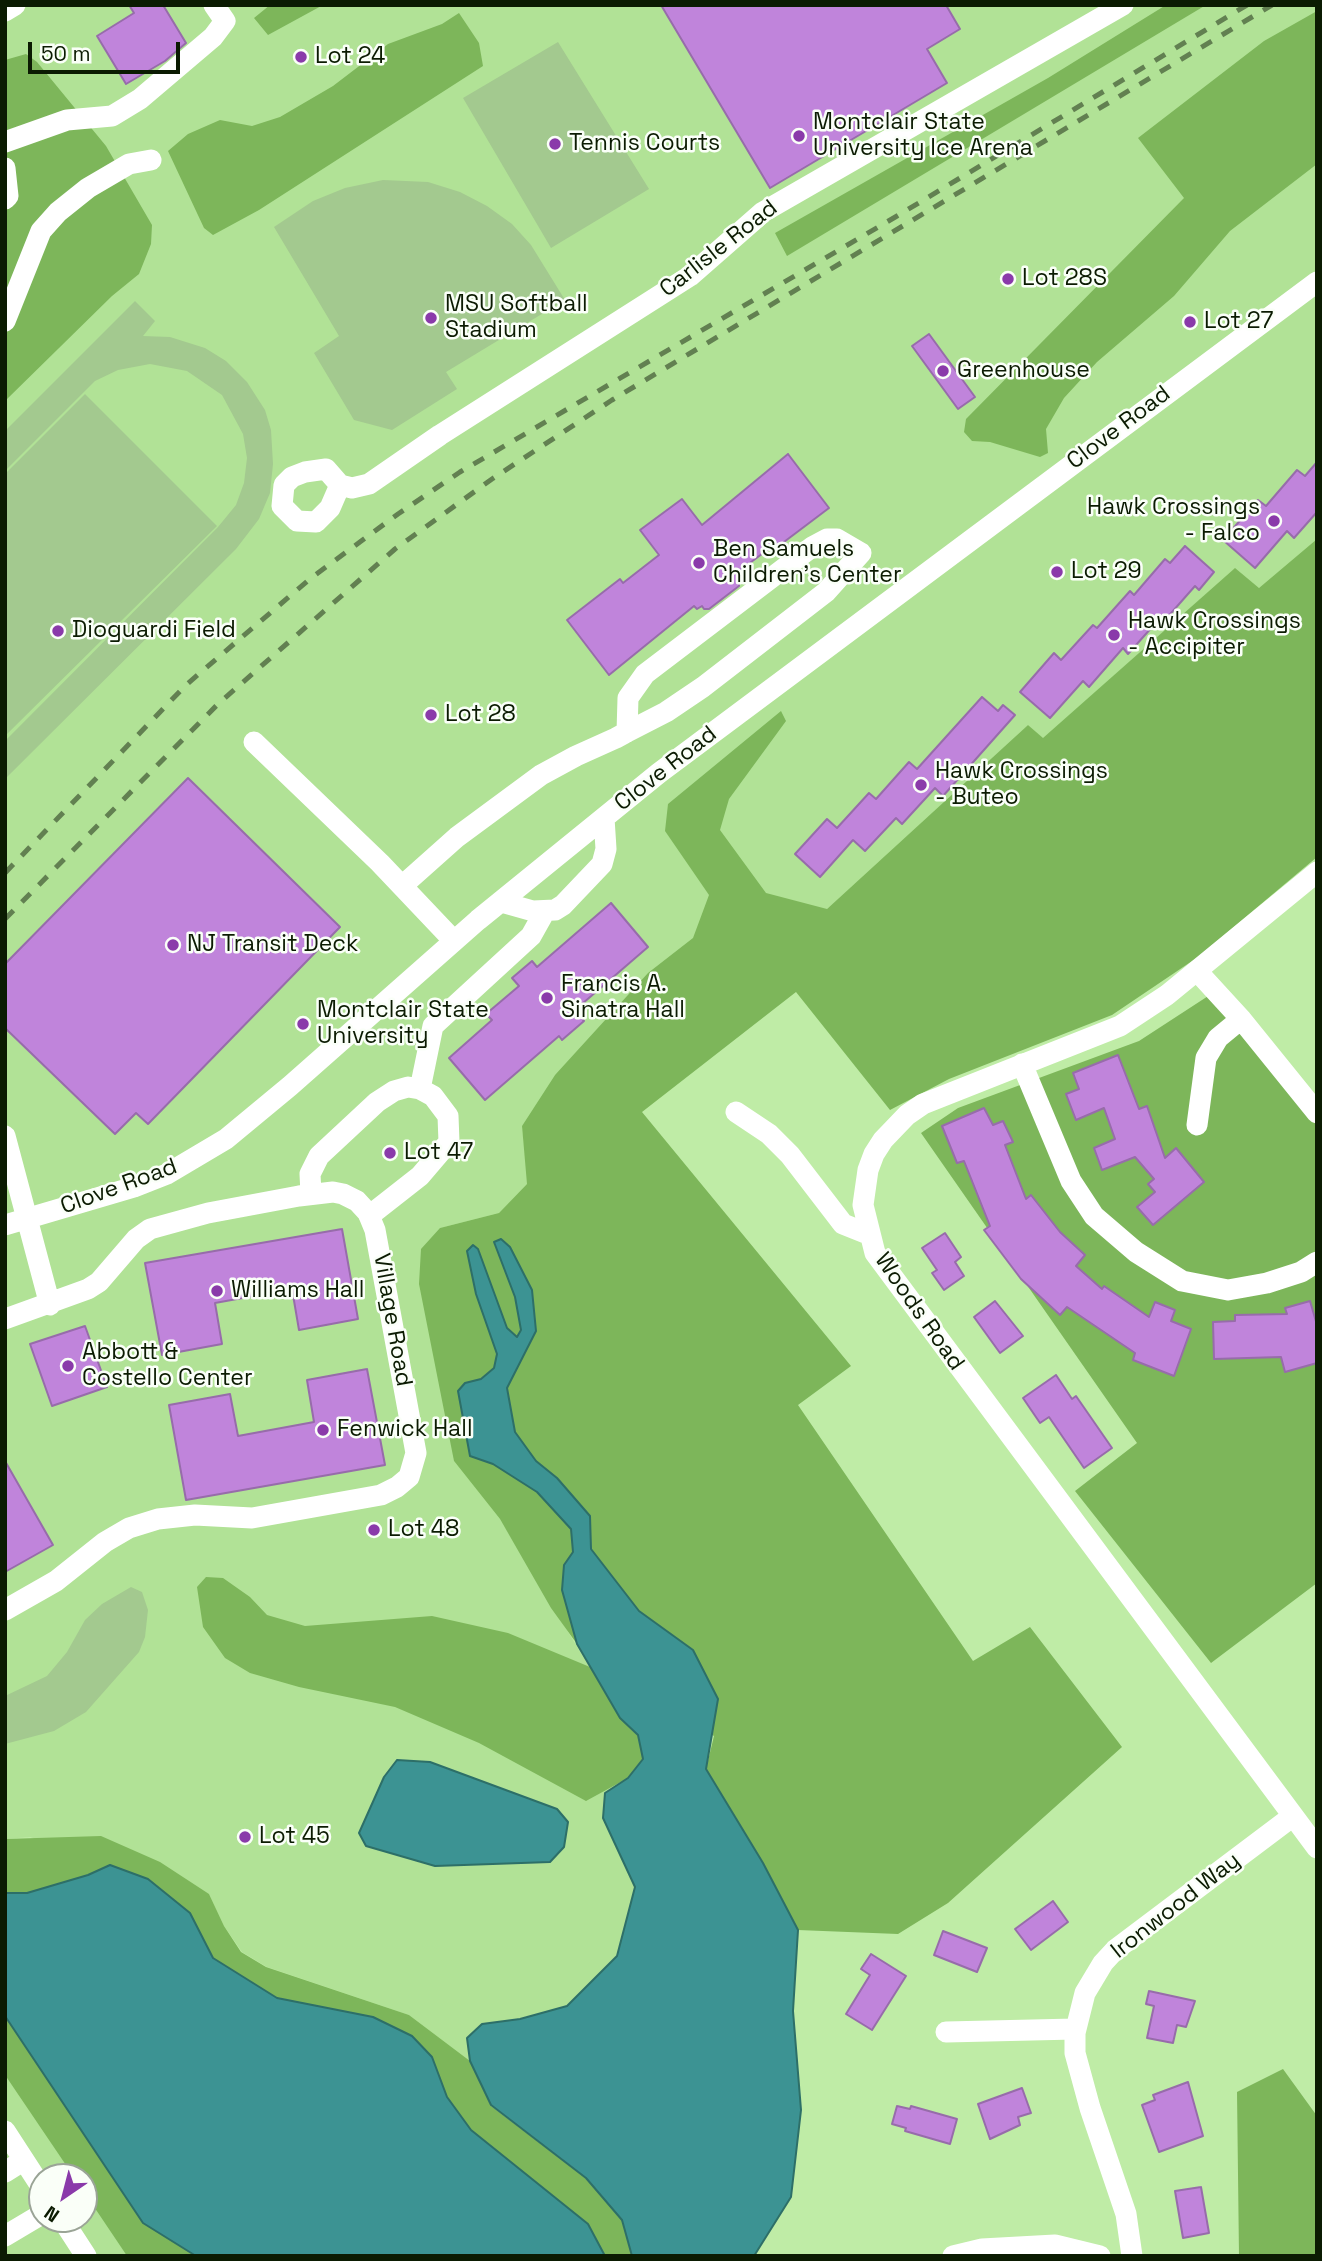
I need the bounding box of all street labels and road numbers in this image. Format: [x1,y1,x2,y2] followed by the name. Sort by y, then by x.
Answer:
[655,195,783,303] street label: Carlisle Road
[1062,380,1176,476] street label: Clove Road
[609,721,723,817] street label: Clove Road
[57,1153,181,1221] street label: Clove Road
[868,1248,970,1376] street label: Woods Road
[367,1251,417,1389] street label: Village Road
[1106,1847,1246,1965] street label: Ironwood Way

